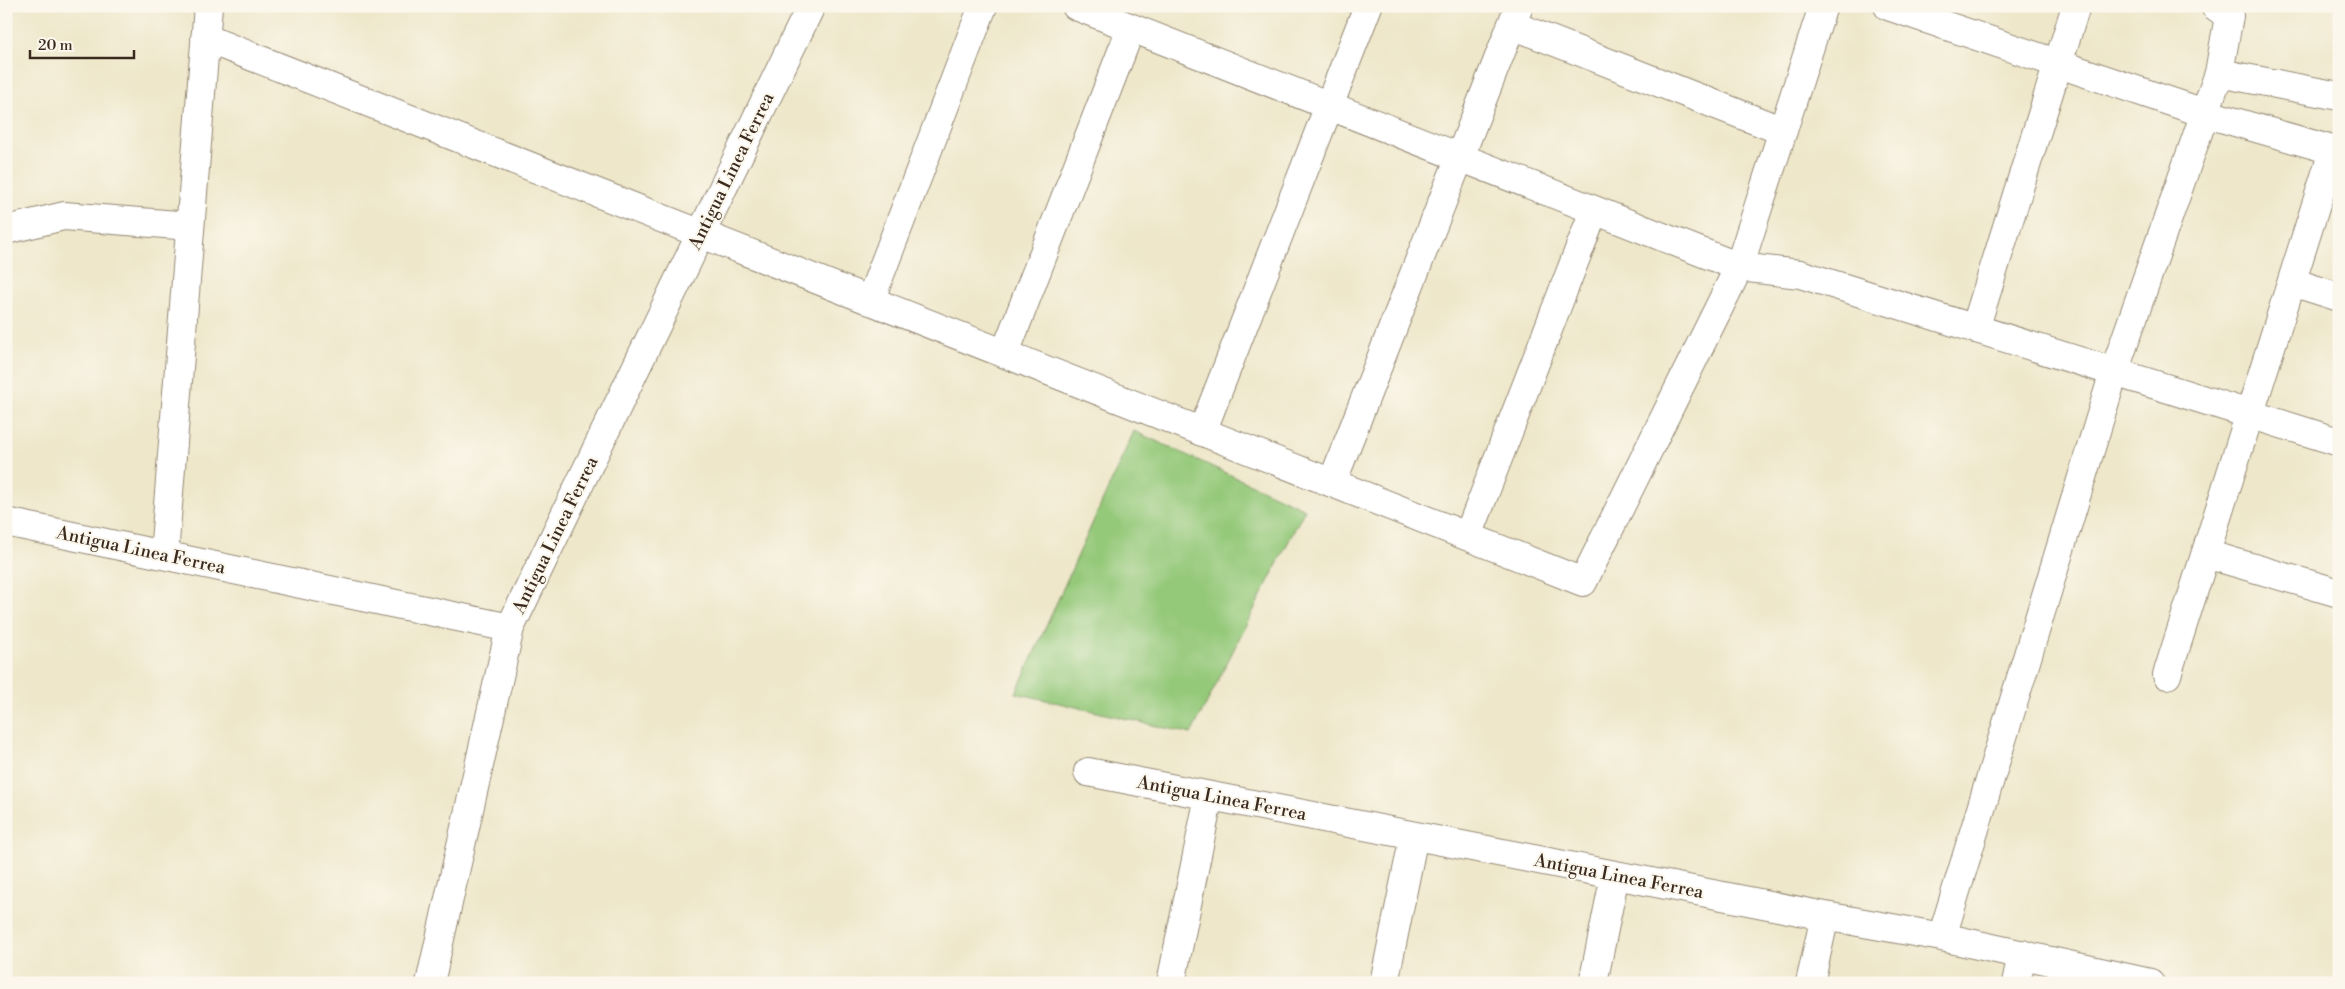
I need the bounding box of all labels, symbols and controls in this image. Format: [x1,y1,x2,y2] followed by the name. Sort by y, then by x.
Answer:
[30,28,134,60] scale bar
[38,36,73,55] text: 20 m
[683,88,780,254] street label: Antigua Linea Ferrea
[507,452,604,618] street label: Antigua Linea Ferrea
[53,521,228,580] street label: Antigua Linea Ferrea
[1134,771,1309,826] street label: Antigua Linea Ferrea
[1531,849,1706,904] street label: Antigua Linea Ferrea

